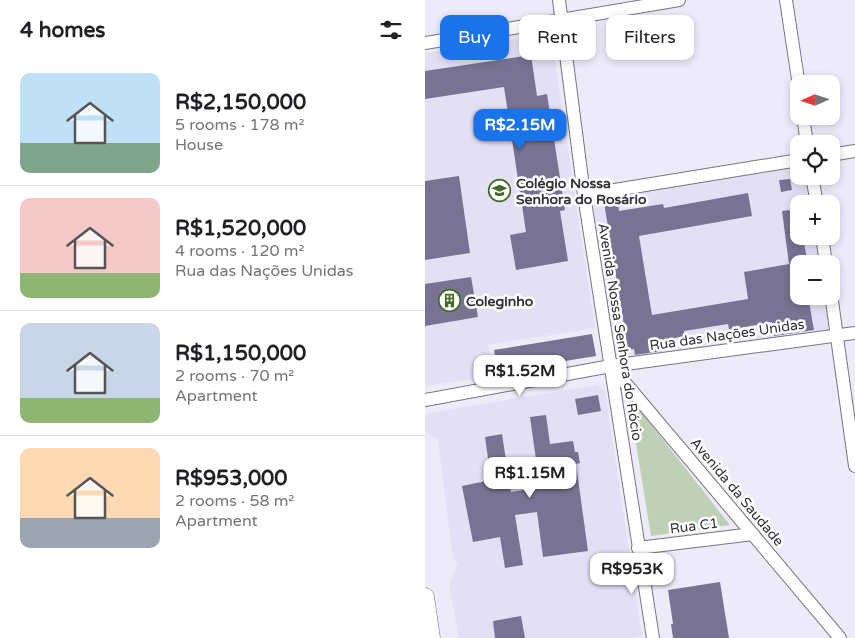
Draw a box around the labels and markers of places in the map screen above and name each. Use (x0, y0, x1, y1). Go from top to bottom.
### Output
pin: R$2.15M (474, 108, 566, 151)
place label: Colégio Nossa Senhora do Rosário (516, 175, 647, 208)
school or university icon: Colégio Nossa Senhora do Rosário (488, 179, 512, 203)
building icon: Coleginho (438, 289, 462, 313)
place label: Coleginho (466, 293, 534, 310)
pin: R$1.52M (474, 354, 566, 397)
pin: R$1.15M (484, 456, 576, 499)
pin: R$953K (591, 552, 673, 595)

